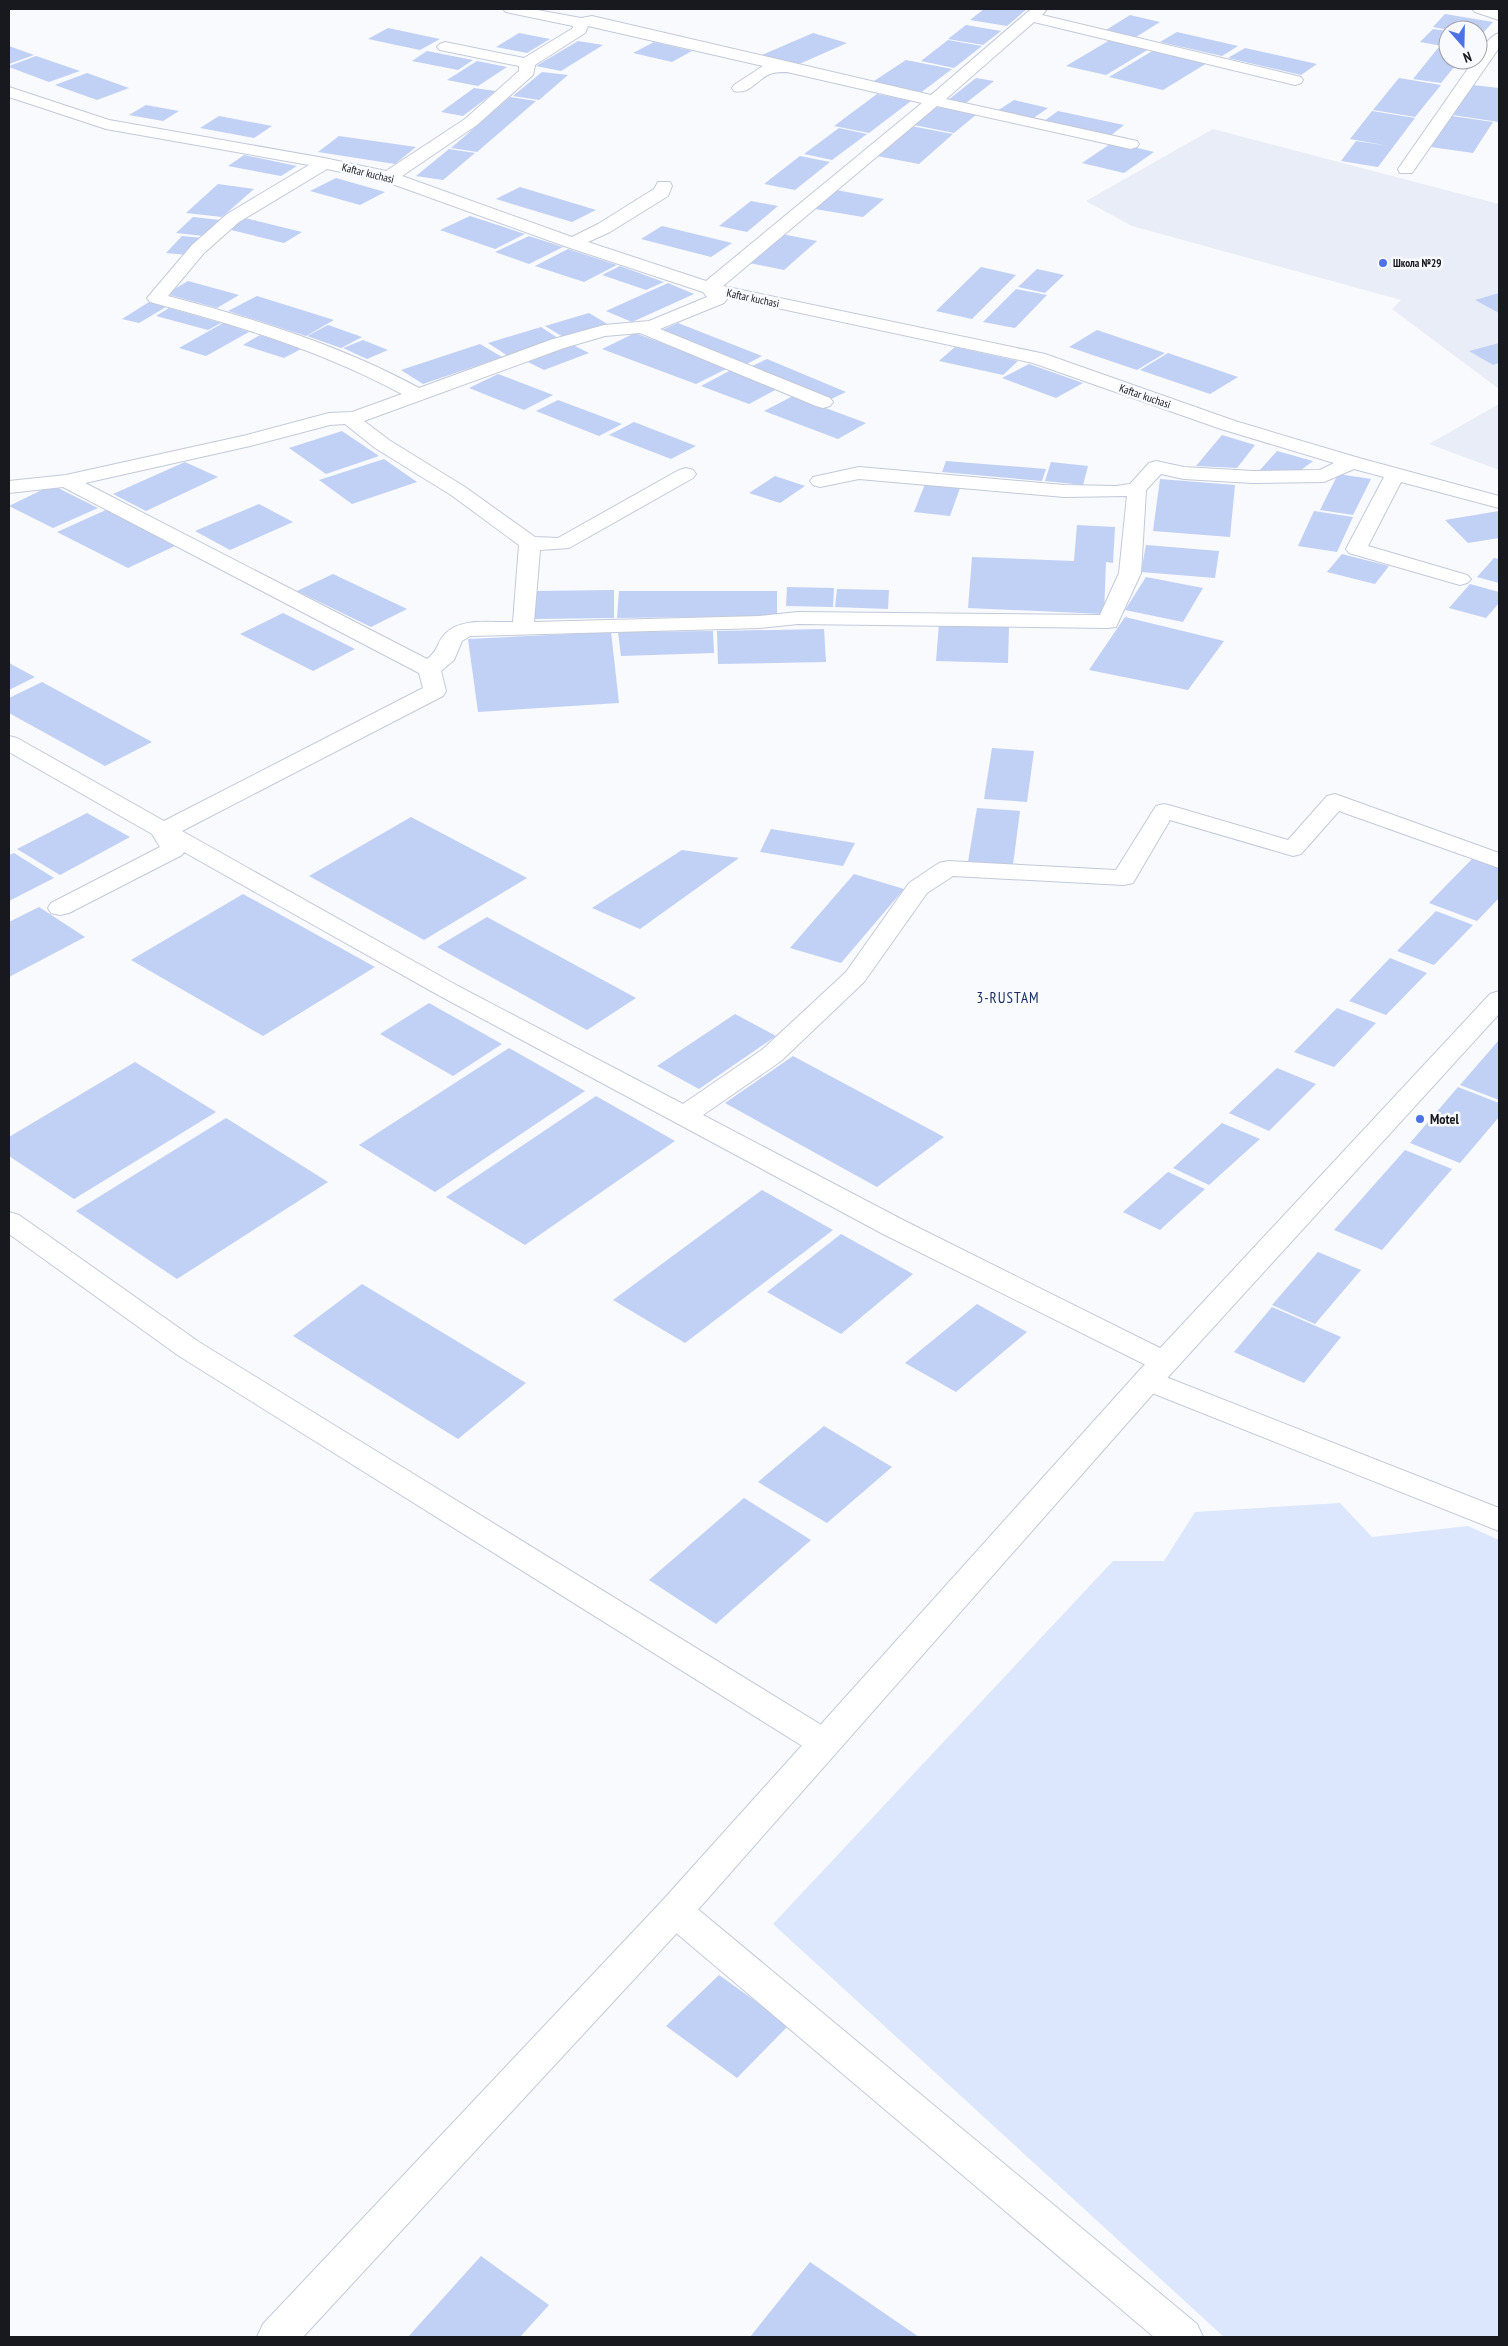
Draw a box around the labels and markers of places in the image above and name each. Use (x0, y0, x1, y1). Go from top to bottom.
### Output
place label: Школа №29 (1393, 256, 1442, 270)
marker: Школа №29 (1377, 257, 1389, 269)
place label: Motel (1430, 1110, 1460, 1128)
marker: Motel (1414, 1113, 1426, 1125)

